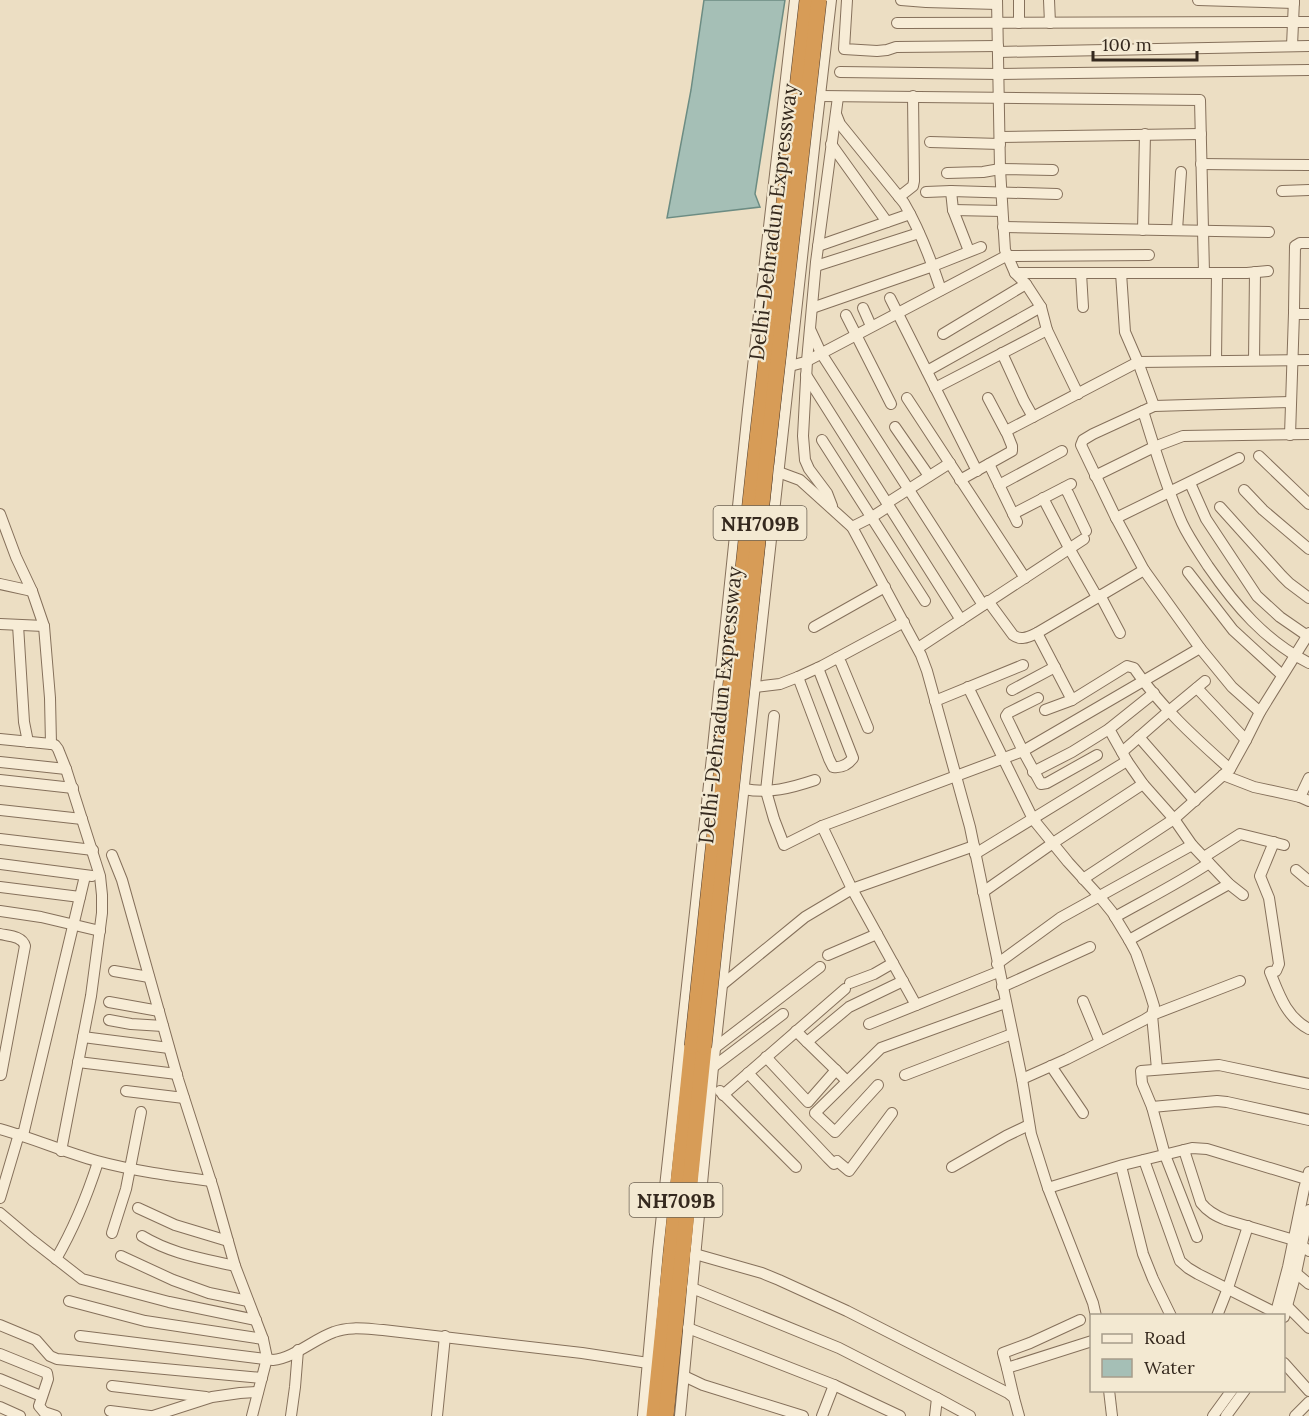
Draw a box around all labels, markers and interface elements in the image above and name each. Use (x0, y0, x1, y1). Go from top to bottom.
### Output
scale bar (1093, 24, 1196, 62)
text: 100 m (1102, 33, 1152, 56)
street label: Delhi-Dehradun Expressway (743, 82, 803, 362)
road number: NH709B (714, 506, 807, 540)
street label: Delhi-Dehradun Expressway (692, 565, 748, 845)
road number: NH709B (630, 1183, 722, 1217)
legend (1090, 1314, 1285, 1392)
text: Road (1144, 1326, 1186, 1349)
text: Water (1144, 1356, 1195, 1379)

